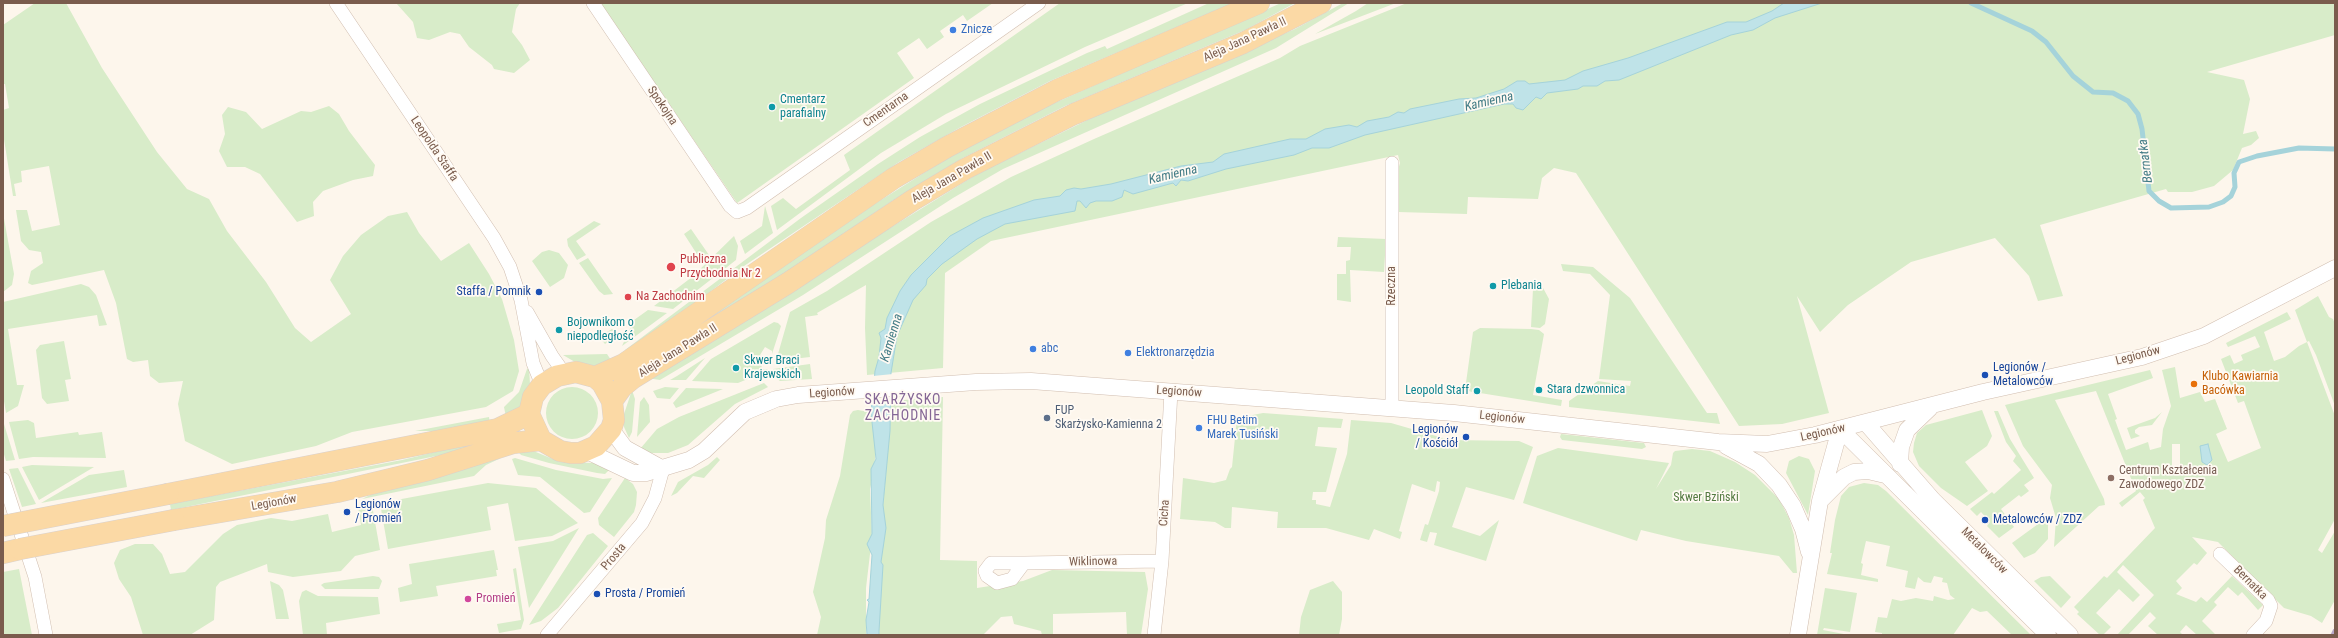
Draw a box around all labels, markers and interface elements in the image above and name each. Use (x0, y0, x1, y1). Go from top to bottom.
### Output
street label: Aleja Jana Pawła II (1201, 14, 1289, 66)
place label: Znicze (961, 23, 992, 37)
marker: Znicze (948, 25, 958, 35)
street label: Spokojna (644, 84, 680, 128)
street label: Cmentarna (861, 89, 911, 131)
water label: Kamienna (1463, 89, 1515, 115)
place label: Cmentarz parafialny (780, 93, 826, 121)
marker: Cmentarz parafialny (767, 102, 777, 112)
street label: Leopolda Staffa (407, 114, 461, 184)
water label: Bernatka (2136, 138, 2156, 184)
street label: Aleja Jana Pawła II (909, 149, 995, 207)
water label: Kamienna (1147, 162, 1199, 188)
place label: Publiczna Przychodnia Nr 2 (680, 253, 761, 281)
marker: Publiczna Przychodnia Nr 2 (665, 261, 677, 273)
street label: Rzeczna (1385, 266, 1399, 306)
place label: Plebania (1501, 279, 1542, 293)
marker: Plebania (1488, 281, 1498, 291)
place label: Staffa / Pomnik (457, 285, 531, 299)
marker: Staffa / Pomnik (534, 287, 544, 297)
place label: Na Zachodnim (636, 290, 705, 304)
marker: Na Zachodnim (623, 292, 633, 302)
water label: Kamienna (877, 312, 907, 364)
place label: Bojownikom o niepodległość (567, 316, 634, 344)
street label: Aleja Jana Pawła II (636, 321, 720, 381)
marker: Bojownikom o niepodległość (554, 325, 564, 335)
place label: abc (1041, 342, 1058, 356)
street label: Legionów (2114, 343, 2162, 369)
marker: abc (1028, 344, 1038, 354)
place label: Elektronarzędzia (1136, 346, 1215, 360)
marker: Elektronarzędzia (1123, 348, 1133, 358)
place label: Skwer Braci Krajewskich (744, 354, 801, 382)
place label: Legionów / Metalowców (1993, 361, 2053, 389)
marker: Skwer Braci Krajewskich (731, 363, 741, 373)
marker: Legionów / Metalowców (1980, 370, 1990, 380)
place label: Klubo Kawiarnia Bacówka (2202, 370, 2278, 398)
marker: Klubo Kawiarnia Bacówka (2189, 379, 2199, 389)
street label: Legionów (1156, 383, 1202, 401)
place label: Stara dzwonnica (1547, 383, 1625, 397)
street label: Legionów (809, 384, 855, 402)
place label: Leopold Staff (1405, 384, 1469, 398)
marker: Stara dzwonnica (1534, 385, 1544, 395)
marker: Leopold Staff (1472, 386, 1482, 396)
district label: SKARŻYSKO ZACHODNIE (864, 392, 942, 424)
place label: FUP Skarżysko-Kamienna 2 (1055, 404, 1162, 432)
street label: Legionów (1479, 408, 1525, 428)
marker: FUP Skarżysko-Kamienna 2 (1042, 413, 1052, 423)
place label: FHU Betim Marek Tusiński (1207, 414, 1278, 442)
street label: Legionów (1799, 421, 1847, 445)
marker: FHU Betim Marek Tusiński (1194, 423, 1204, 433)
place label: Legionów / Kościół (1412, 423, 1458, 451)
marker: Legionów / Kościół (1461, 432, 1471, 442)
place label: Centrum Kształcenia Zawodowego ZDZ (2119, 464, 2217, 492)
marker: Centrum Kształcenia Zawodowego ZDZ (2106, 473, 2116, 483)
park label: Skwer Bziński (1673, 491, 1739, 505)
street label: Legionów (250, 492, 298, 514)
place label: Legionów / Promień (355, 498, 402, 526)
street label: Cicha (1157, 499, 1173, 527)
marker: Legionów / Promień (342, 507, 352, 517)
place label: Metalowców / ZDZ (1993, 513, 2082, 527)
marker: Metalowców / ZDZ (1980, 515, 1990, 525)
street label: Metalowców (1958, 525, 2010, 577)
street label: Prosta (599, 541, 629, 573)
street label: Wiklinowa (1069, 554, 1117, 570)
street label: Bernatka (2230, 563, 2270, 603)
place label: Prosta / Promień (605, 587, 685, 601)
marker: Prosta / Promień (592, 589, 602, 599)
place label: Promień (476, 592, 515, 606)
marker: Promień (463, 594, 473, 604)

